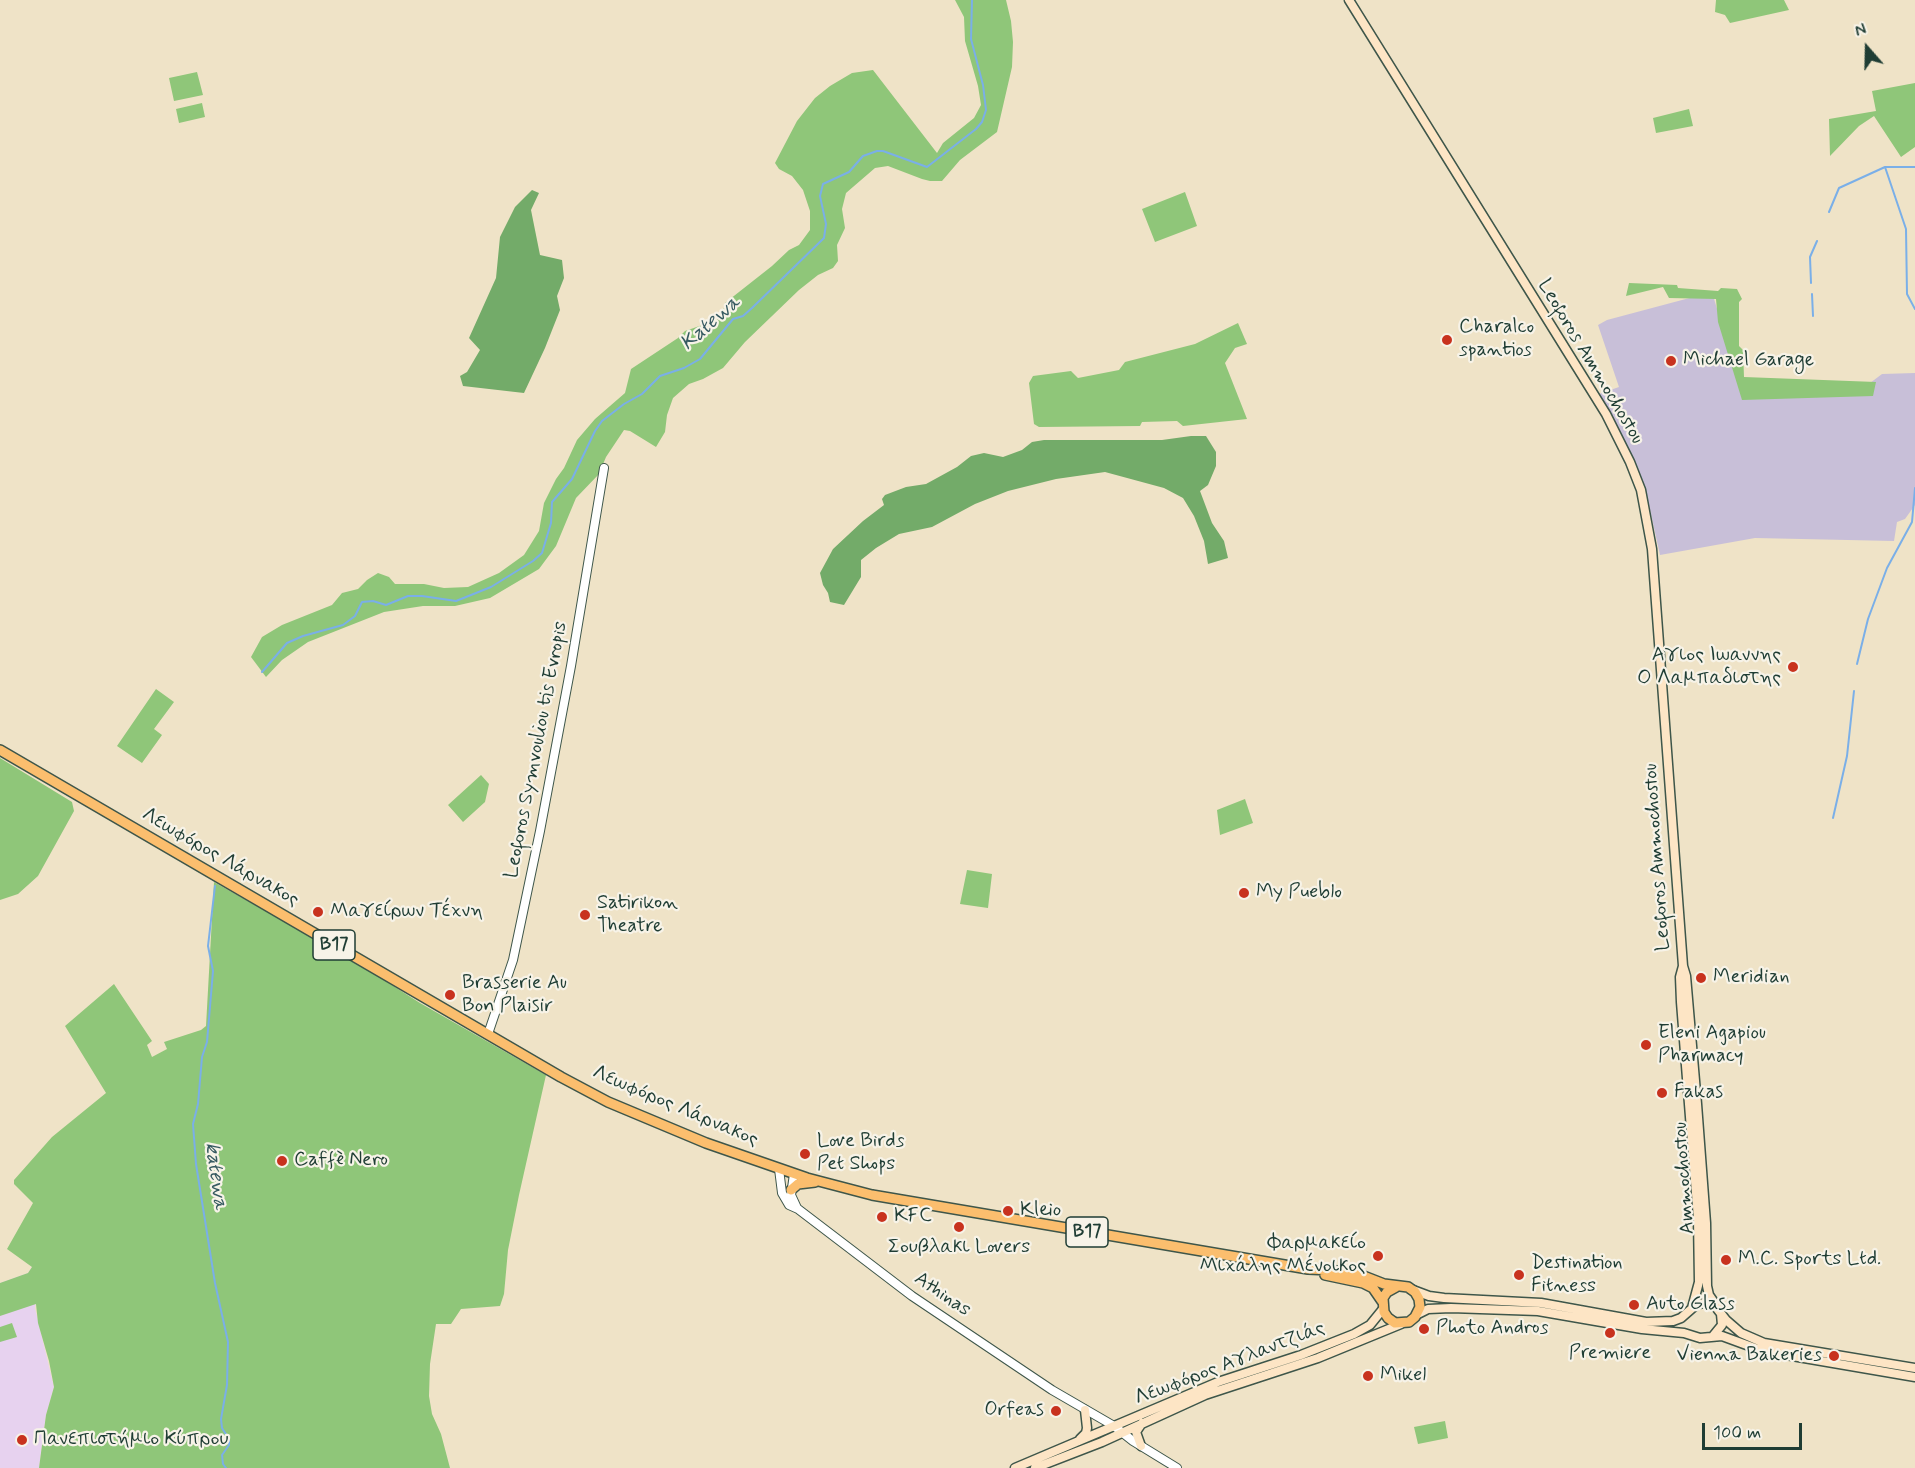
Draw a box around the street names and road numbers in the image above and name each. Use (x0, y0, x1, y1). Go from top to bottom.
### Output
street label: Leoforos Ammochostou (1531, 275, 1649, 449)
street label: Leoforos Symvouliou tis Evropis (500, 620, 574, 880)
street label: Leoforos Ammochostou (1639, 762, 1677, 952)
street label: Λεωφόρος Λάρνακος (137, 803, 303, 913)
road number: B17 (313, 930, 355, 960)
street label: Λεωφόρος Λάρνακος (588, 1061, 762, 1153)
street label: Ammochostou (1669, 1121, 1701, 1235)
road number: B17 (1066, 1217, 1108, 1247)
street label: Athinas (909, 1267, 975, 1323)
street label: Λεωφόρος Αγλαντζιάς (1131, 1317, 1329, 1411)

